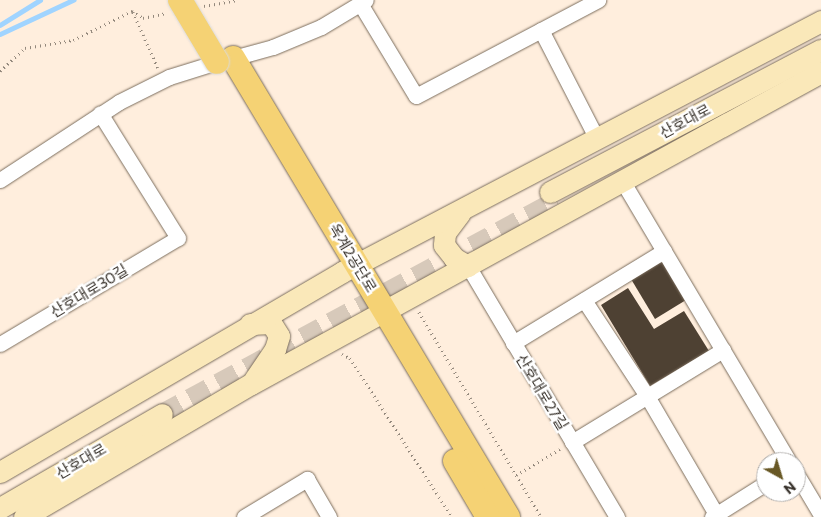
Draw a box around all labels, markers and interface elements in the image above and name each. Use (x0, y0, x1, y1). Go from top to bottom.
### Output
street label: 산호대로 (656, 100, 714, 142)
street label: 옥계2공단로 (325, 220, 381, 296)
street label: 산호대로30길 (47, 261, 131, 321)
street label: 산호대로27길 (512, 351, 572, 433)
street label: 산호대로 (53, 439, 109, 483)
north arrow (756, 452, 806, 502)
text: N (781, 478, 800, 498)

